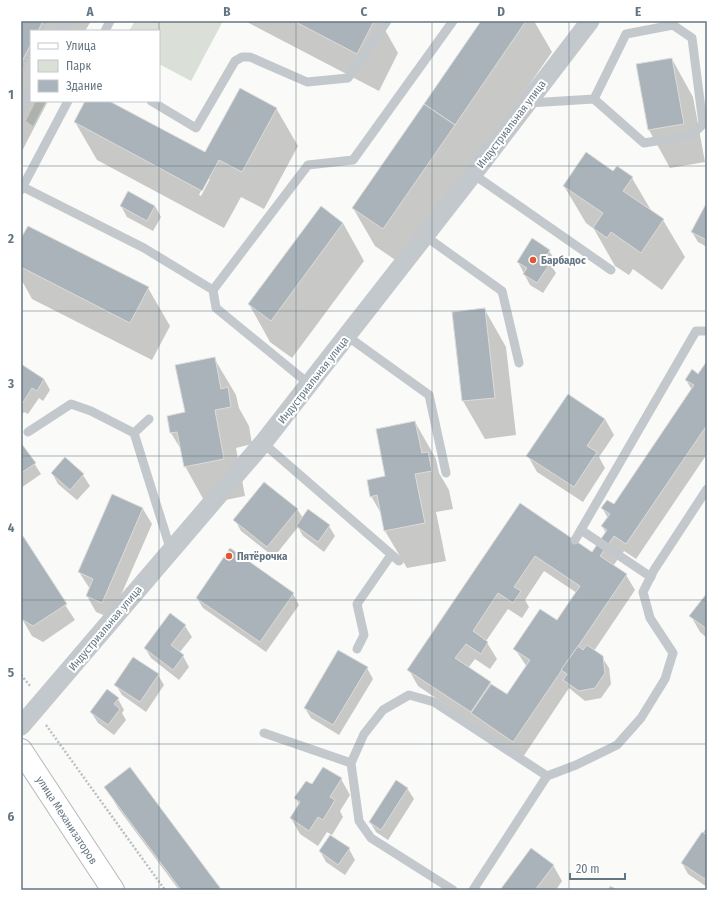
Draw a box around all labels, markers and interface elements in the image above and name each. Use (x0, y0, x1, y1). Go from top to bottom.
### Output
text: A (85, 4, 94, 19)
text: B (223, 4, 231, 19)
text: C (361, 4, 368, 19)
text: D (497, 4, 505, 19)
text: E (635, 4, 641, 19)
legend (30, 30, 160, 102)
text: Улица (65, 39, 96, 53)
text: Парк (66, 59, 92, 73)
street label: Индустриальная улица (474, 78, 549, 171)
text: Здание (66, 79, 102, 93)
text: 1 (8, 87, 14, 102)
text: 2 (7, 231, 14, 246)
place label: Барбадос (541, 254, 586, 267)
marker: Барбадос (528, 255, 538, 265)
street label: Индустриальная улица (275, 334, 351, 426)
text: 3 (7, 376, 14, 391)
text: 4 (8, 520, 15, 535)
place label: Пятёрочка (237, 550, 288, 563)
marker: Пятёрочка (224, 551, 234, 561)
street label: Индустриальная улица (66, 583, 145, 673)
text: 5 (8, 665, 14, 680)
street label: улица Механизаторов (33, 774, 100, 867)
text: 6 (8, 809, 15, 824)
scale bar (570, 855, 625, 881)
text: 20 m (576, 862, 600, 876)

